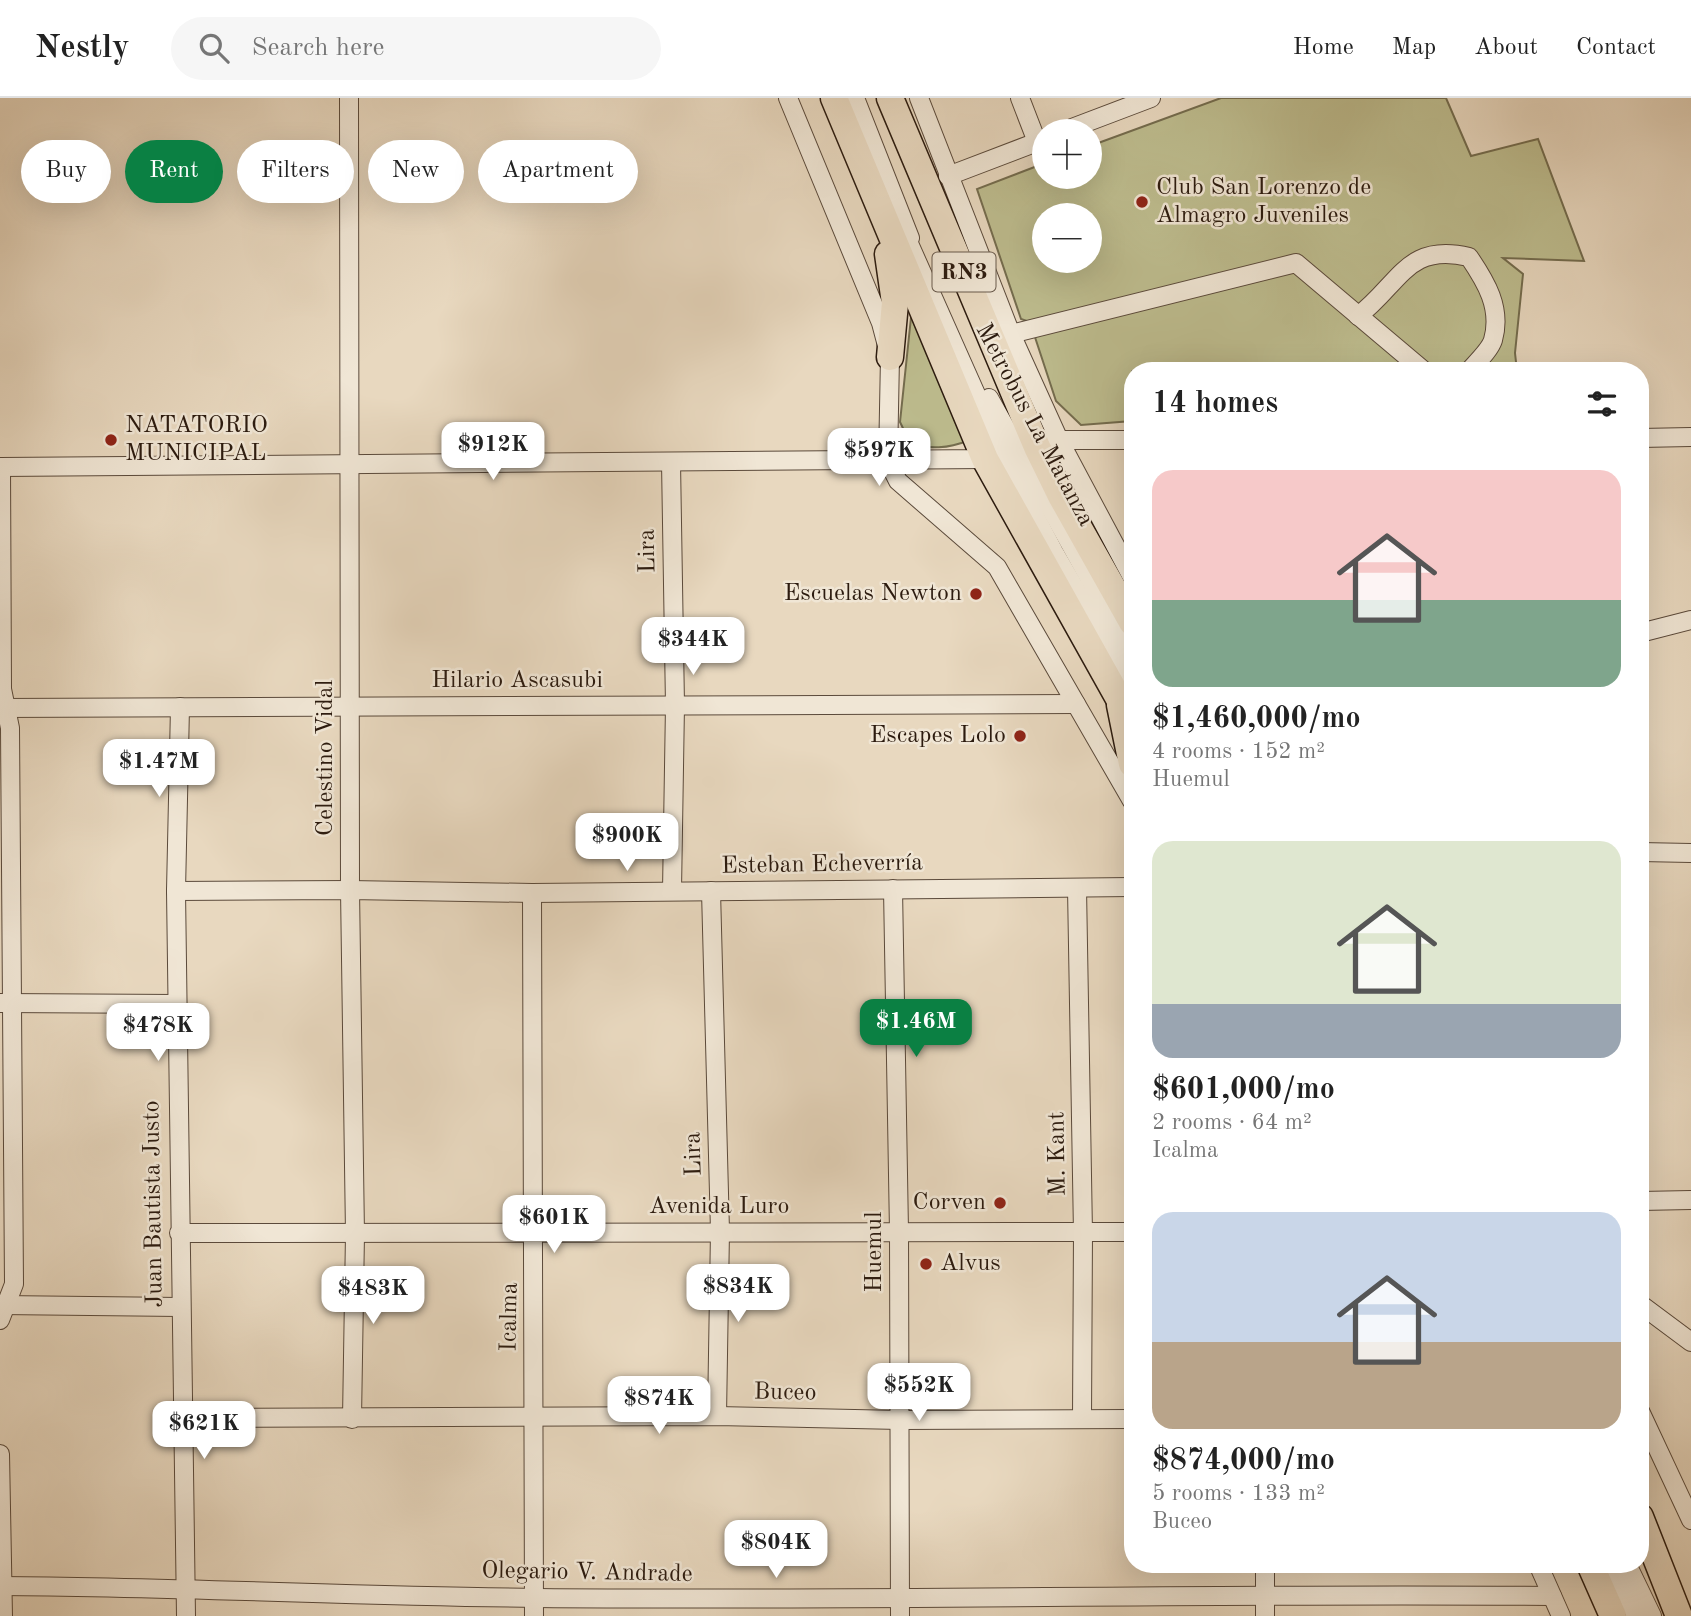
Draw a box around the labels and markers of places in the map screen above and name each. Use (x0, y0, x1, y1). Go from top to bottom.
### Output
place label: Club San Lorenzo de Almagro Juveniles (1156, 176, 1371, 228)
marker: Club San Lorenzo de Almagro Juveniles (1134, 194, 1150, 210)
place label: NATATORIO MUNICIPAL (125, 414, 268, 466)
pin: $912K (444, 422, 542, 482)
pin: $597K (830, 428, 928, 488)
marker: NATATORIO MUNICIPAL (103, 432, 119, 448)
place label: Escuelas Newton (784, 582, 962, 606)
marker: Escuelas Newton (968, 586, 984, 602)
pin: $344K (644, 618, 742, 677)
place label: Escapes Lolo (870, 724, 1006, 748)
marker: Escapes Lolo (1012, 728, 1028, 744)
pin: $1.47M (102, 740, 216, 799)
pin: $900K (578, 814, 676, 873)
pin: $1.46M (859, 1000, 973, 1059)
pin: $478K (109, 1004, 207, 1063)
place label: Corven (913, 1191, 986, 1215)
marker: Corven (992, 1195, 1008, 1211)
pin: $601K (505, 1196, 603, 1255)
place label: Alvus (940, 1252, 1001, 1276)
marker: Alvus (918, 1256, 934, 1272)
pin: $834K (689, 1264, 787, 1324)
pin: $483K (324, 1266, 422, 1326)
pin: $552K (870, 1364, 968, 1423)
pin: $874K (610, 1376, 708, 1436)
pin: $621K (155, 1402, 253, 1461)
pin: $804K (727, 1520, 825, 1580)

